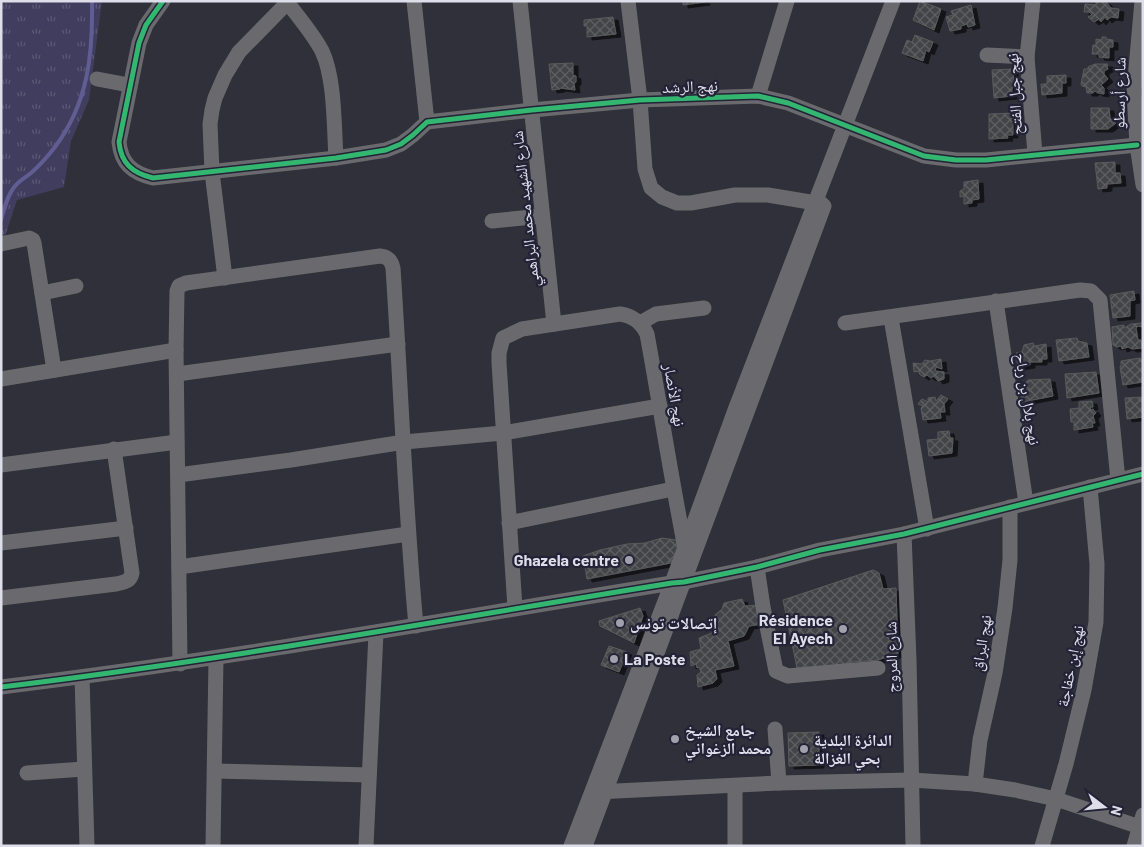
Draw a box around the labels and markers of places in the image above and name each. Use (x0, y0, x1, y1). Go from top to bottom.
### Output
place label: Ghazela centre (514, 550, 619, 569)
marker: Ghazela centre (623, 554, 635, 566)
place label: Résidence El Ayech (759, 610, 833, 647)
place label: إتصالات تونس (630, 613, 717, 634)
marker: إتصالات تونس (614, 617, 626, 629)
marker: Résidence El Ayech (837, 623, 849, 635)
place label: La Poste (624, 649, 686, 668)
marker: La Poste (608, 653, 620, 665)
place label: جامع الشيخ محمد الزغواني (685, 720, 771, 761)
place label: الدائرة البلدية بحي الغزالة (814, 730, 892, 771)
marker: جامع الشيخ محمد الزغواني (669, 733, 681, 745)
marker: الدائرة البلدية بحي الغزالة (798, 743, 810, 755)

